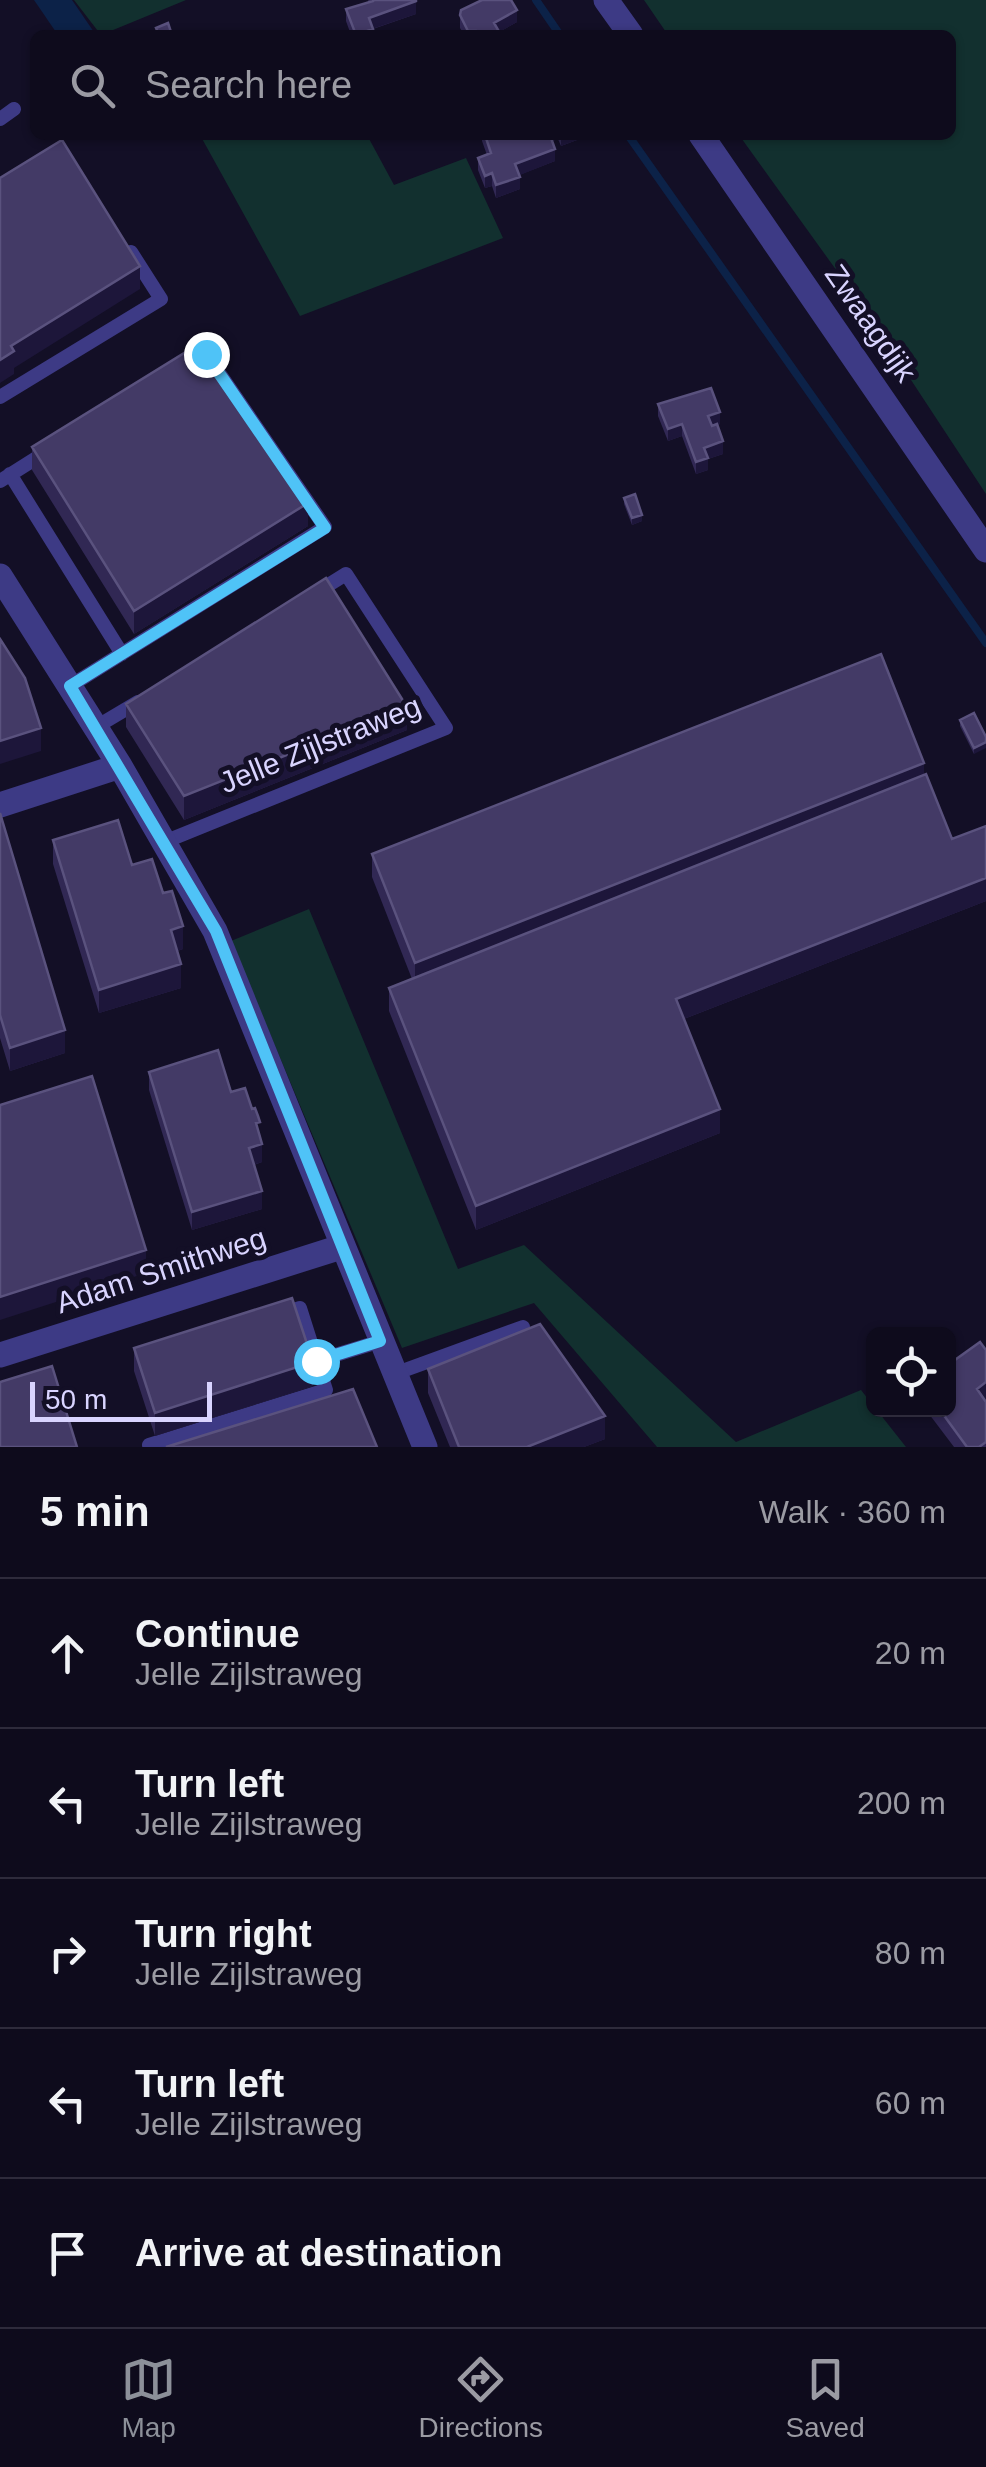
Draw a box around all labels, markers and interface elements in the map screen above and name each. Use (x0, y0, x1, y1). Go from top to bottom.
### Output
search box (30, 30, 956, 140)
icon: search (65, 58, 120, 113)
text: Search here (145, 64, 352, 106)
street label: Zwaagdijk (819, 258, 924, 389)
route end (184, 332, 230, 378)
street label: Jelle Zijlstraweg (215, 689, 425, 799)
street label: Adam Smithweg (52, 1221, 270, 1319)
map controls (866, 1327, 956, 1417)
button: locate (866, 1327, 956, 1417)
route start (294, 1339, 340, 1385)
scale bar (30, 1377, 212, 1422)
text: 50 m (45, 1384, 107, 1415)
text: 5 min (40, 1488, 150, 1535)
text: Walk · 360 m (759, 1494, 946, 1530)
text: Continue (135, 1613, 300, 1655)
icon: ahead (40, 1626, 95, 1681)
text: 20 m (875, 1635, 946, 1671)
text: Jelle Zijlstraweg (135, 1656, 363, 1692)
text: Turn left (135, 1763, 284, 1805)
icon: left (40, 1776, 95, 1831)
text: 200 m (857, 1785, 946, 1821)
text: Jelle Zijlstraweg (135, 1806, 363, 1842)
text: Turn right (135, 1913, 312, 1955)
icon: right (40, 1926, 95, 1981)
text: 80 m (875, 1935, 946, 1971)
text: Jelle Zijlstraweg (135, 1956, 363, 1992)
text: Turn left (135, 2063, 284, 2105)
icon: left (40, 2076, 95, 2131)
text: 60 m (875, 2085, 946, 2121)
text: Jelle Zijlstraweg (135, 2106, 363, 2142)
icon: arrive (40, 2226, 95, 2281)
text: Arrive at destination (135, 2232, 502, 2274)
tab: Map (121, 2352, 176, 2444)
tab: Directions (419, 2352, 543, 2444)
tab: Saved (785, 2352, 865, 2444)

